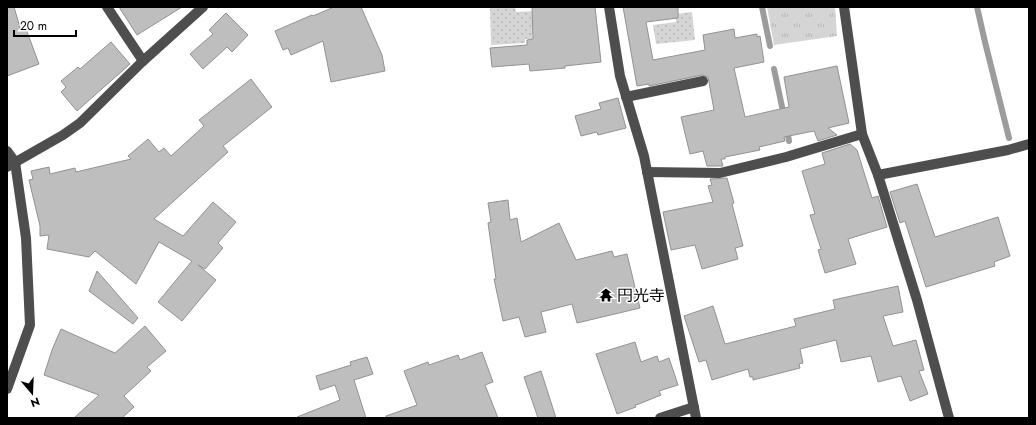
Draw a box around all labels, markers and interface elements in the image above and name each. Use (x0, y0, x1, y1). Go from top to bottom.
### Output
scale bar (14, 12, 76, 38)
text: 20 m (20, 17, 47, 35)
place label: 円光寺 (617, 284, 665, 307)
temple icon: 円光寺 (598, 287, 614, 303)
north arrow (12, 373, 52, 413)
text: N (29, 393, 42, 411)

